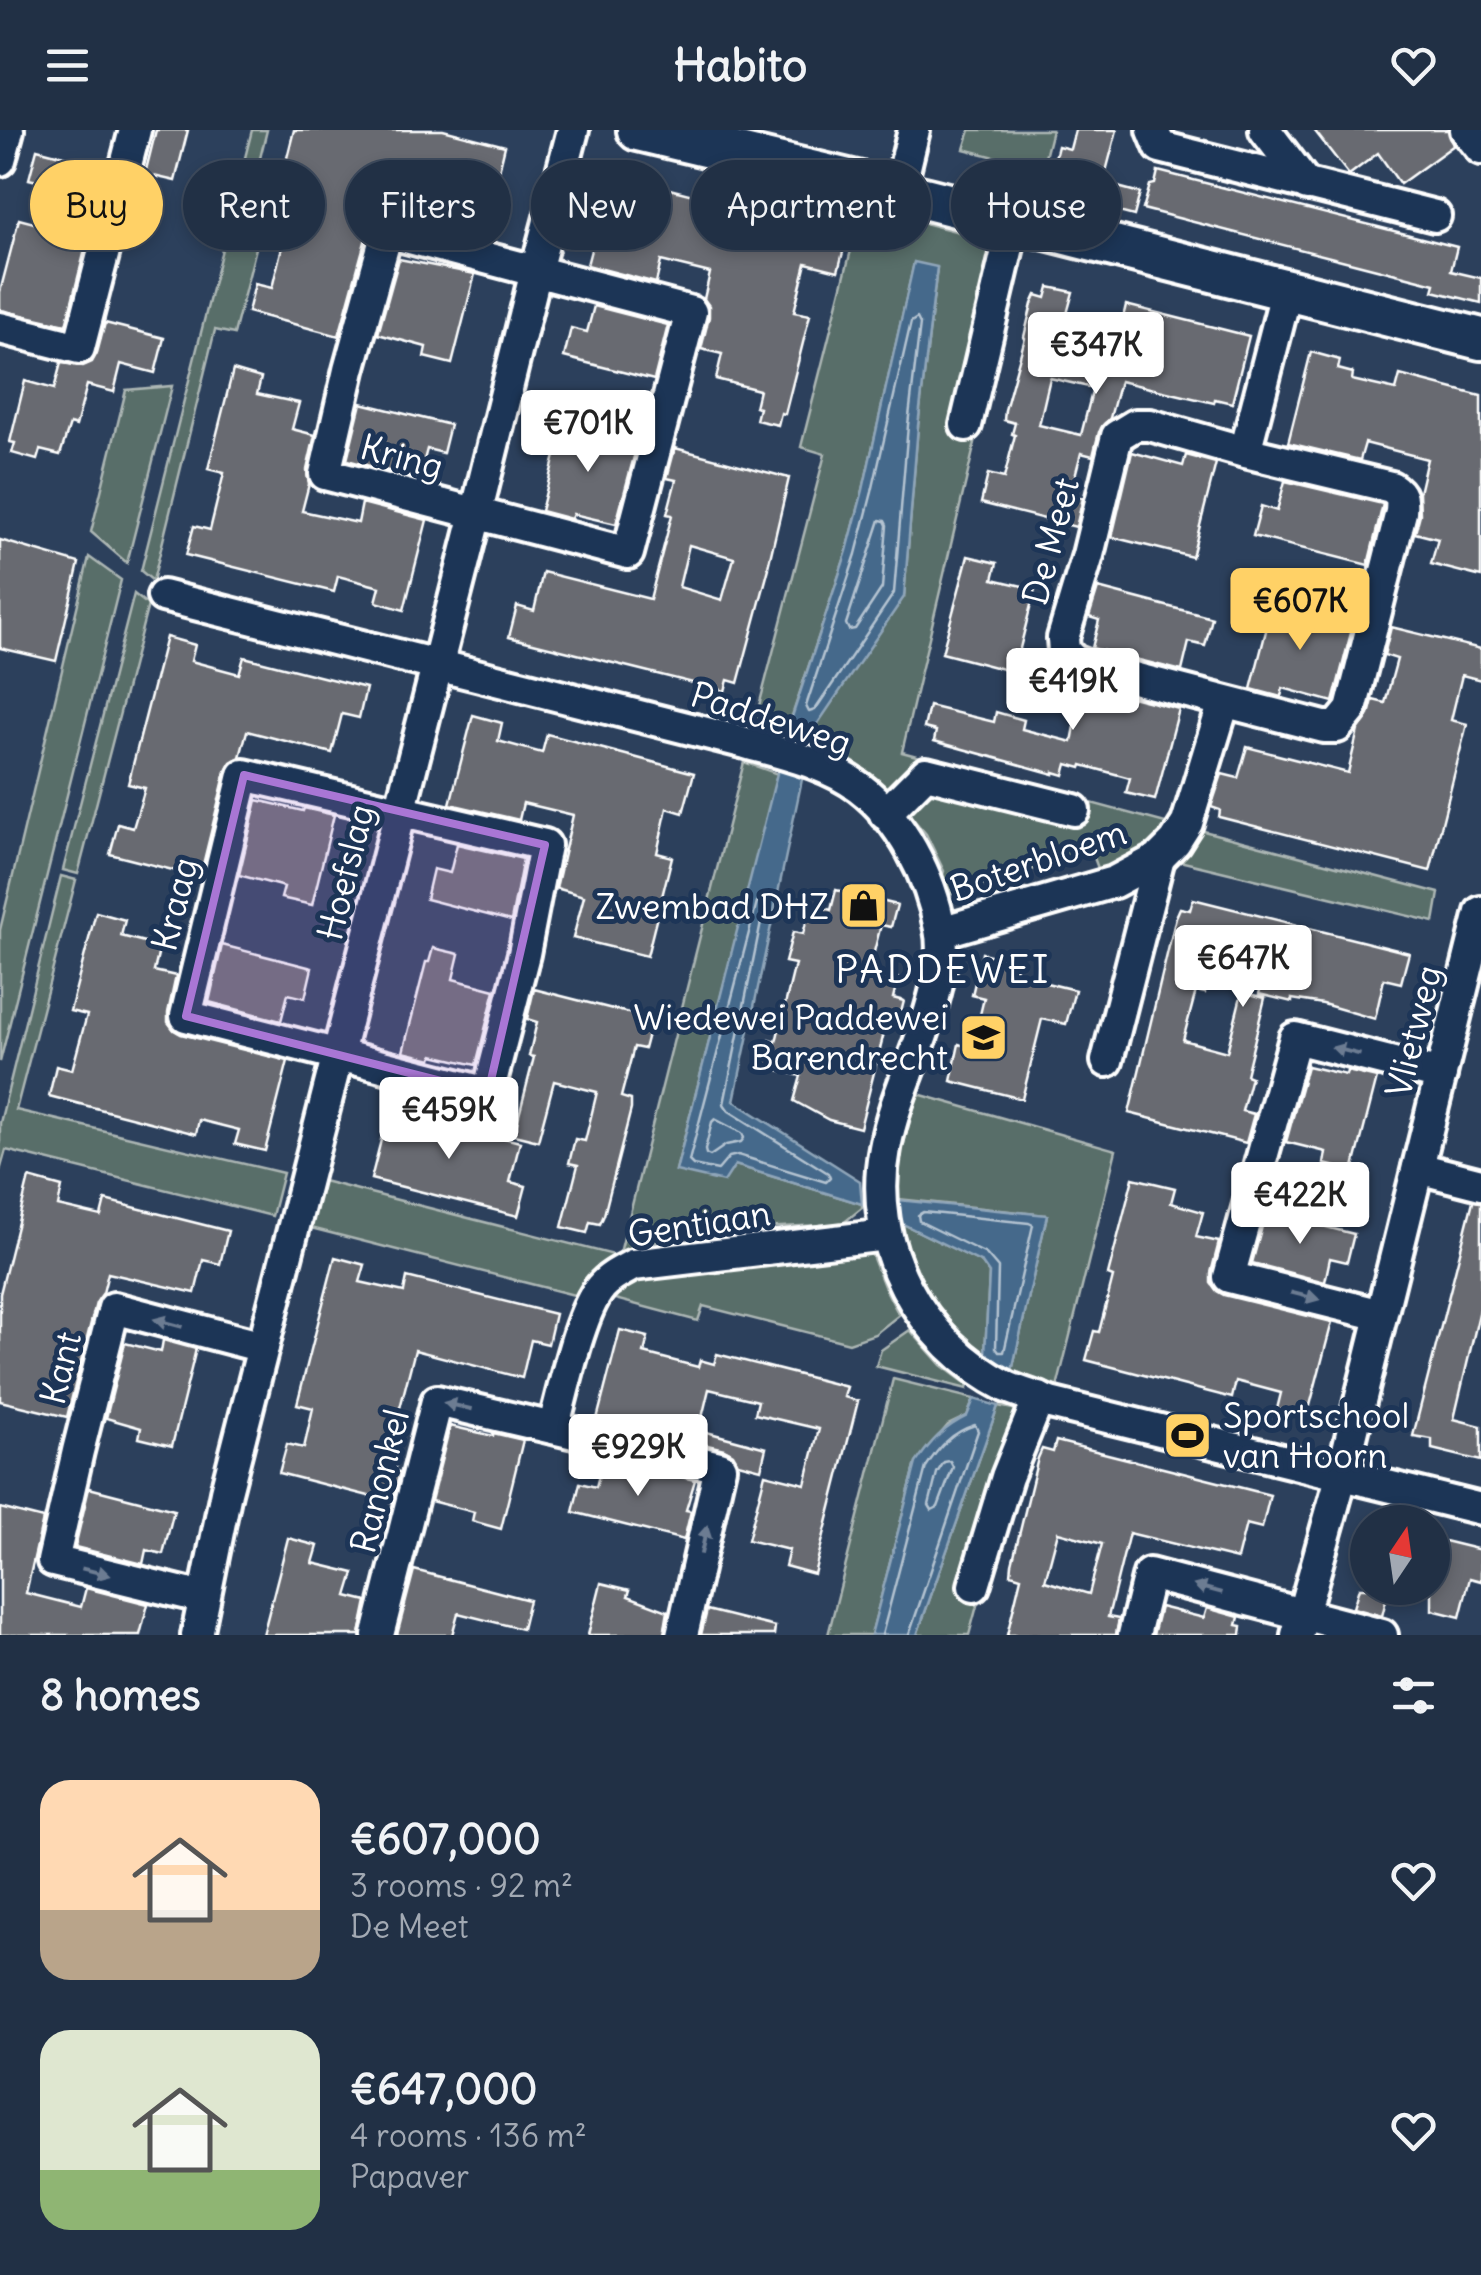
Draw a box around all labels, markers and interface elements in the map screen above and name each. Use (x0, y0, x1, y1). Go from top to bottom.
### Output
text: Habito (674, 37, 807, 93)
icon: menu (40, 38, 95, 93)
icon: heart (1386, 38, 1441, 93)
chip: Buy (30, 160, 163, 250)
chip: Rent (183, 160, 325, 250)
chip: Filters (345, 160, 511, 250)
chip: New (531, 160, 671, 250)
chip: Apartment (691, 160, 931, 250)
chip: House (951, 160, 1121, 250)
pin: €347K (1026, 312, 1166, 397)
text: €347K (1050, 324, 1142, 365)
pin: €701K (518, 390, 658, 475)
text: €701K (543, 402, 633, 443)
street label: Kring (356, 424, 448, 488)
street label: De Meet (1012, 472, 1088, 609)
pin: €607K (1230, 568, 1370, 653)
text: €607K (1252, 580, 1348, 621)
pin: €419K (1003, 648, 1143, 733)
text: €419K (1028, 660, 1118, 701)
street label: Paddeweg (685, 671, 857, 765)
street label: Hoefslag (307, 800, 383, 944)
street label: Boterbloem (944, 809, 1132, 911)
street label: Kraag (141, 853, 207, 955)
shop icon: Zwembad DHZ (838, 880, 890, 932)
place label: Zwembad DHZ (595, 884, 829, 928)
pin: €647K (1173, 925, 1313, 1010)
text: €647K (1197, 937, 1289, 978)
district label: PADDEWEI (835, 946, 1051, 993)
street label: Vlietweg (1375, 961, 1451, 1101)
place label: Wiedewei Paddewei Barendrecht (634, 995, 948, 1079)
school or university icon: Wiedewei Paddewei Barendrecht (957, 1011, 1009, 1063)
one-way arrow (1330, 1043, 1361, 1059)
pin: €459K (379, 1077, 519, 1162)
text: €459K (401, 1089, 497, 1130)
pin: €422K (1230, 1162, 1370, 1247)
text: €422K (1253, 1174, 1347, 1215)
street label: Gentiaan (625, 1190, 773, 1256)
one-way arrow (1290, 1289, 1321, 1304)
one-way arrow (152, 1314, 183, 1330)
street label: Kant (30, 1327, 90, 1409)
place label: Sportschool van Hoorn (1223, 1393, 1409, 1477)
one-way arrow (442, 1398, 473, 1413)
street label: Ranonkel (340, 1405, 418, 1557)
sports icon: Sportschool van Hoorn (1162, 1409, 1214, 1461)
pin: €929K (568, 1414, 708, 1499)
text: €929K (591, 1426, 685, 1467)
north arrow (1350, 1505, 1450, 1605)
map controls (1350, 1505, 1450, 1605)
one-way arrow (697, 1524, 712, 1555)
one-way arrow (81, 1564, 112, 1580)
one-way arrow (1192, 1581, 1223, 1597)
icon: filters (1386, 1668, 1441, 1723)
text: 8 homes (40, 1669, 201, 1721)
text: €607,000 (350, 1813, 541, 1865)
icon: home (120, 1820, 240, 1940)
icon: heart (1386, 1853, 1441, 1908)
text: 3 rooms · 92 m² (350, 1865, 573, 1906)
text: De Meet (350, 1906, 469, 1947)
text: €647,000 (350, 2063, 537, 2115)
icon: home (120, 2070, 240, 2190)
icon: heart (1386, 2103, 1441, 2158)
text: 4 rooms · 136 m² (350, 2115, 587, 2156)
text: Papaver (350, 2156, 469, 2197)

